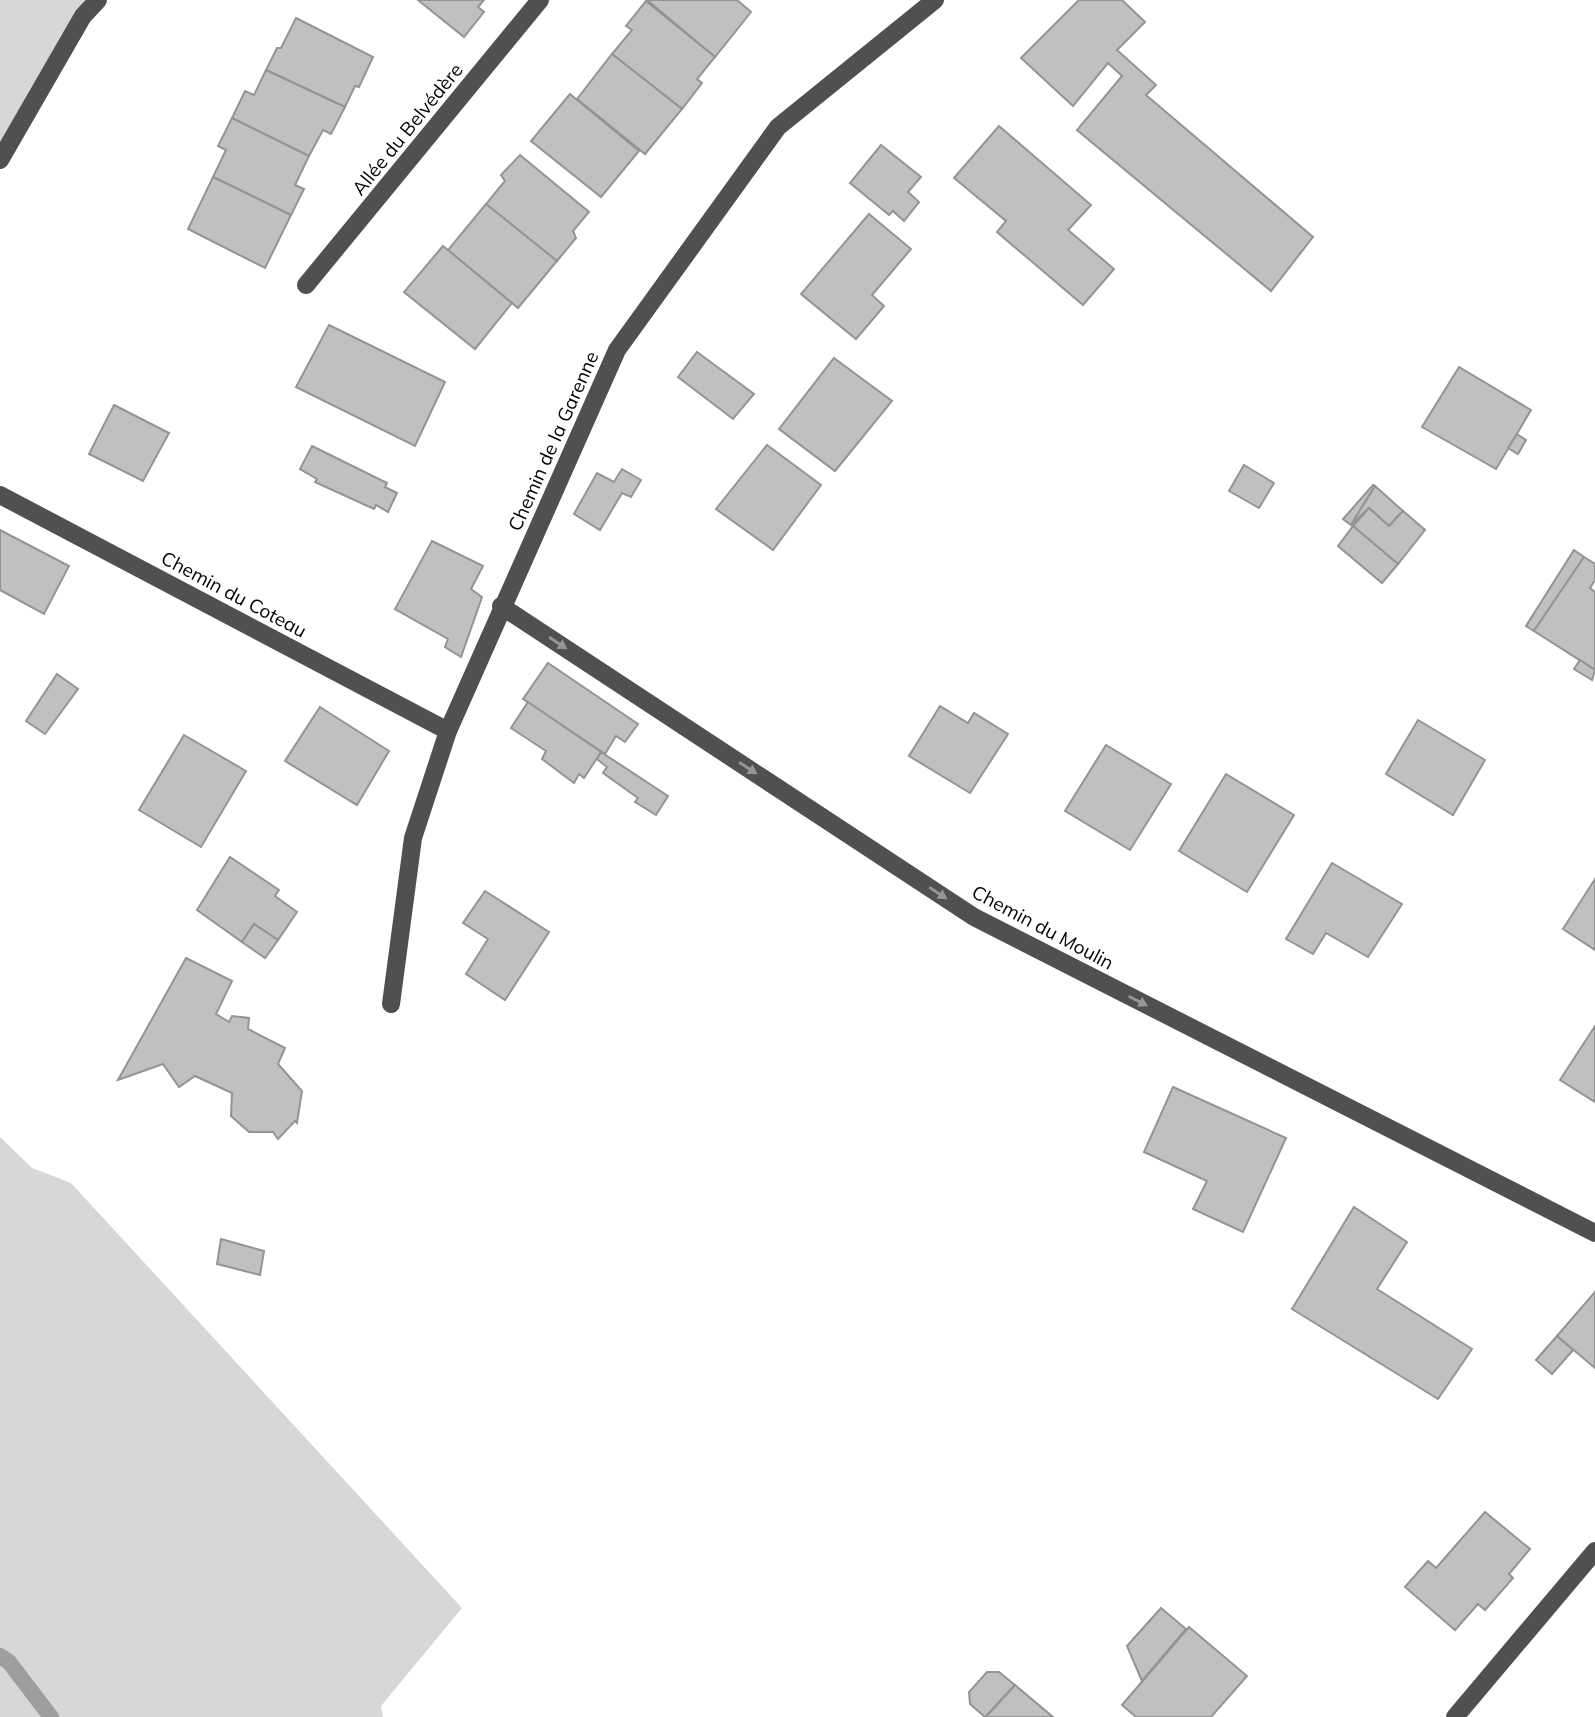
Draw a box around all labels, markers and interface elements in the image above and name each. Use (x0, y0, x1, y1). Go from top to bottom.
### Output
street label: Allée du Belvédère (346, 58, 468, 200)
street label: Chemin de la Garenne (503, 347, 603, 535)
street label: Chemin du Coteau (157, 546, 311, 642)
one-way arrow (548, 637, 568, 650)
one-way arrow (738, 762, 758, 775)
street label: Chemin du Moulin (968, 879, 1118, 975)
one-way arrow (928, 887, 948, 900)
one-way arrow (1129, 994, 1149, 1006)

